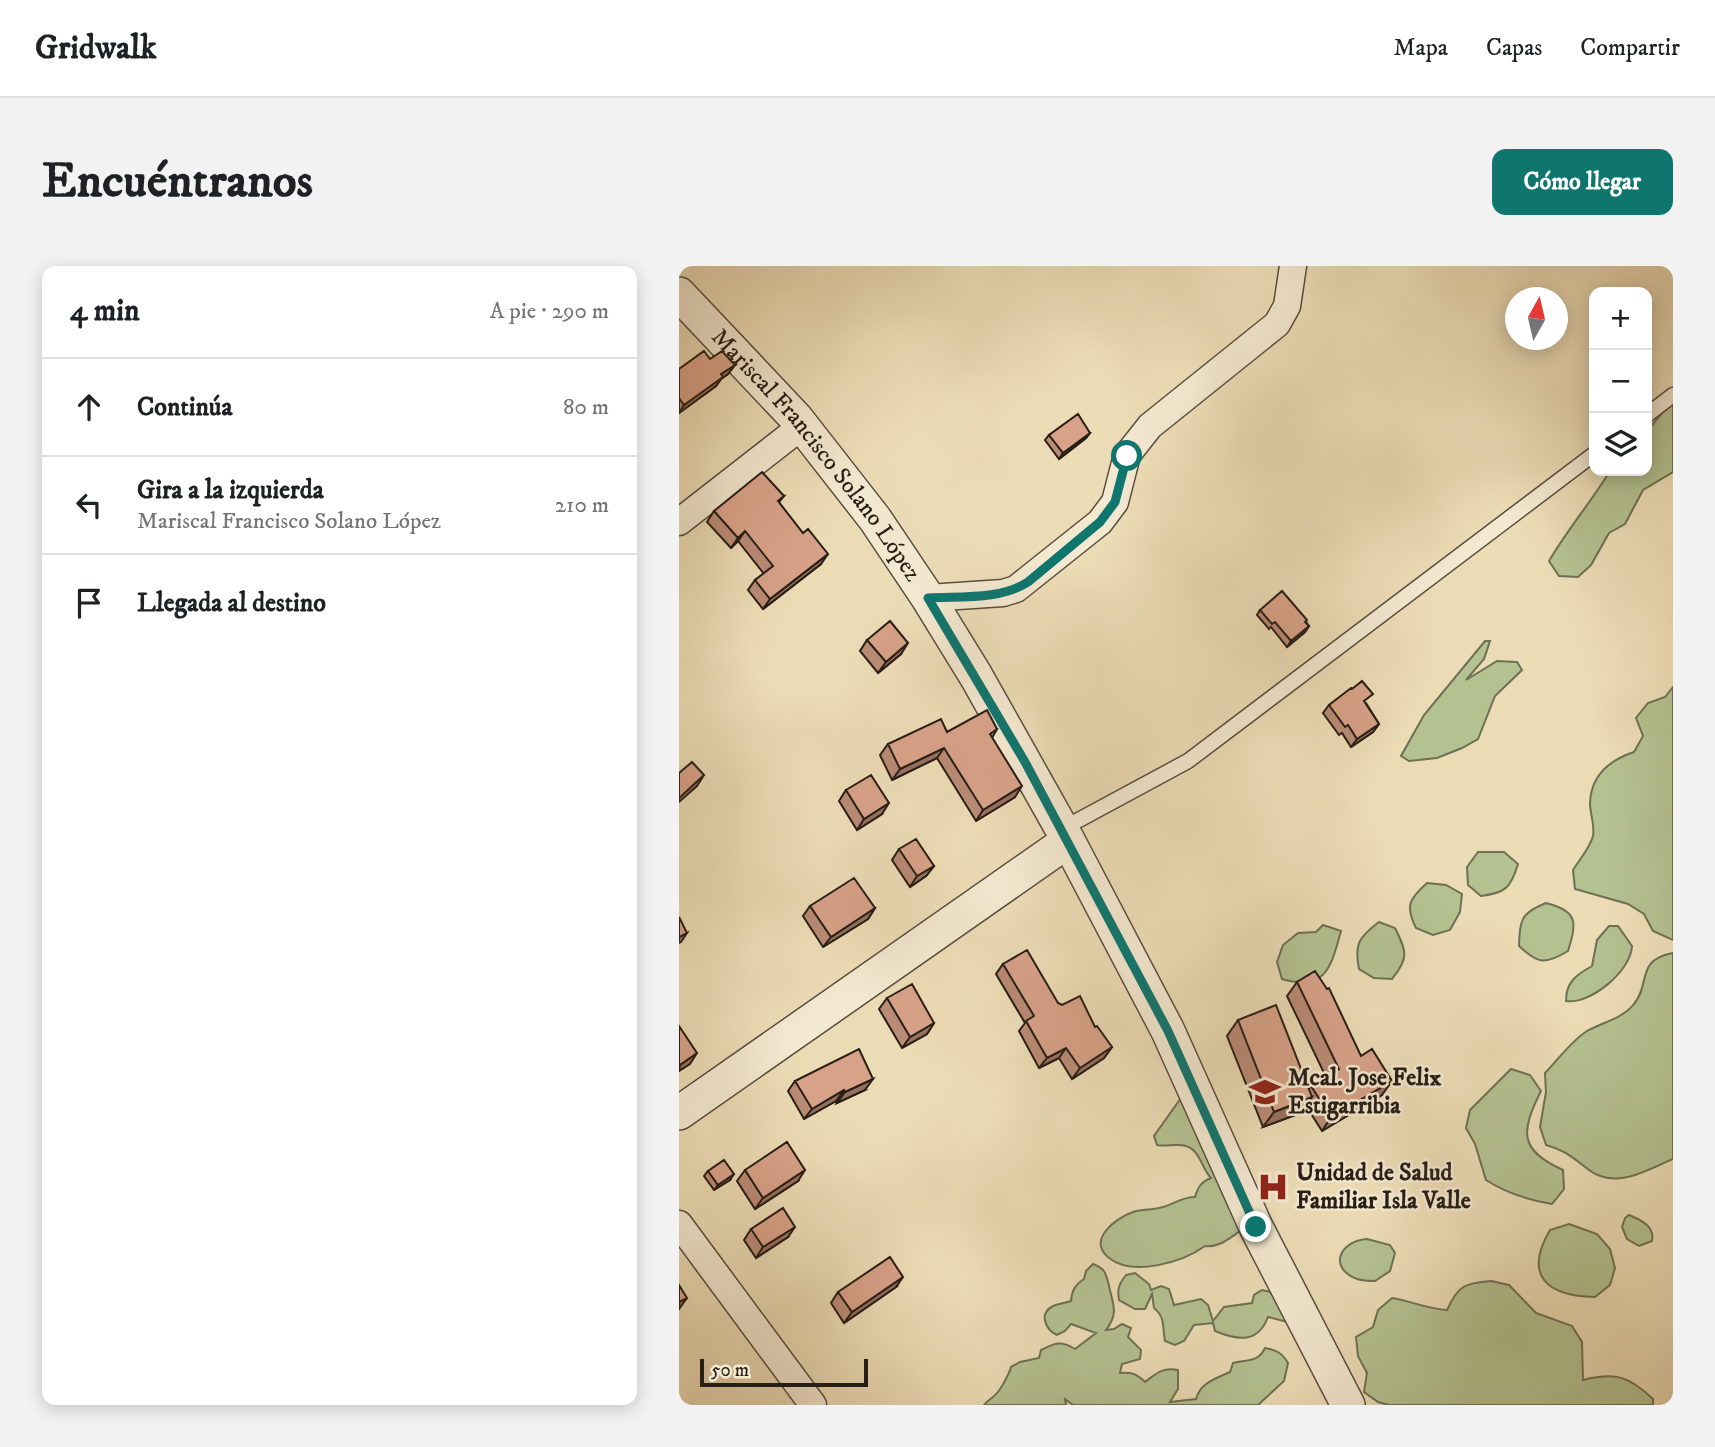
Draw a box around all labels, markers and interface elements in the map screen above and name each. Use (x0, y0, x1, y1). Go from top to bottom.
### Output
text: Gridwalk (35, 28, 157, 69)
text: Mapa (1394, 33, 1448, 63)
text: Capas (1486, 33, 1542, 63)
text: Compartir (1580, 33, 1680, 63)
button: Cómo llegar (1492, 149, 1673, 215)
text: Encuéntranos (42, 151, 313, 213)
north arrow (1505, 287, 1568, 350)
map controls (1589, 287, 1652, 476)
button: + (1589, 287, 1652, 350)
text: 4 min (70, 293, 140, 330)
text: A pie · 290 m (490, 297, 609, 326)
street label: Mariscal Francisco Solano López (705, 323, 928, 588)
button: − (1589, 350, 1652, 413)
icon: ahead (70, 388, 108, 426)
text: Continúa (137, 391, 232, 424)
text: 80 m (563, 393, 609, 422)
button: layers (1589, 413, 1652, 476)
route start (1111, 440, 1142, 471)
text: Gira a la izquierda (137, 474, 324, 507)
icon: left (70, 486, 108, 524)
text: 210 m (555, 491, 609, 520)
text: Mariscal Francisco Solano López (137, 507, 441, 536)
icon: arrive (70, 584, 108, 622)
text: Llegada al destino (137, 587, 326, 620)
place label: Mcal. Jose Felix Estigarribia (1288, 1063, 1441, 1121)
school or university icon: Mcal. Jose Felix Estigarribia (1248, 1075, 1282, 1109)
place label: Unidad de Salud Familiar Isla Valle (1296, 1158, 1471, 1216)
hospital icon: Unidad de Salud Familiar Isla Valle (1256, 1170, 1290, 1204)
route end (1240, 1211, 1271, 1242)
scale bar (700, 1356, 868, 1388)
text: 50 m (711, 1359, 749, 1382)

